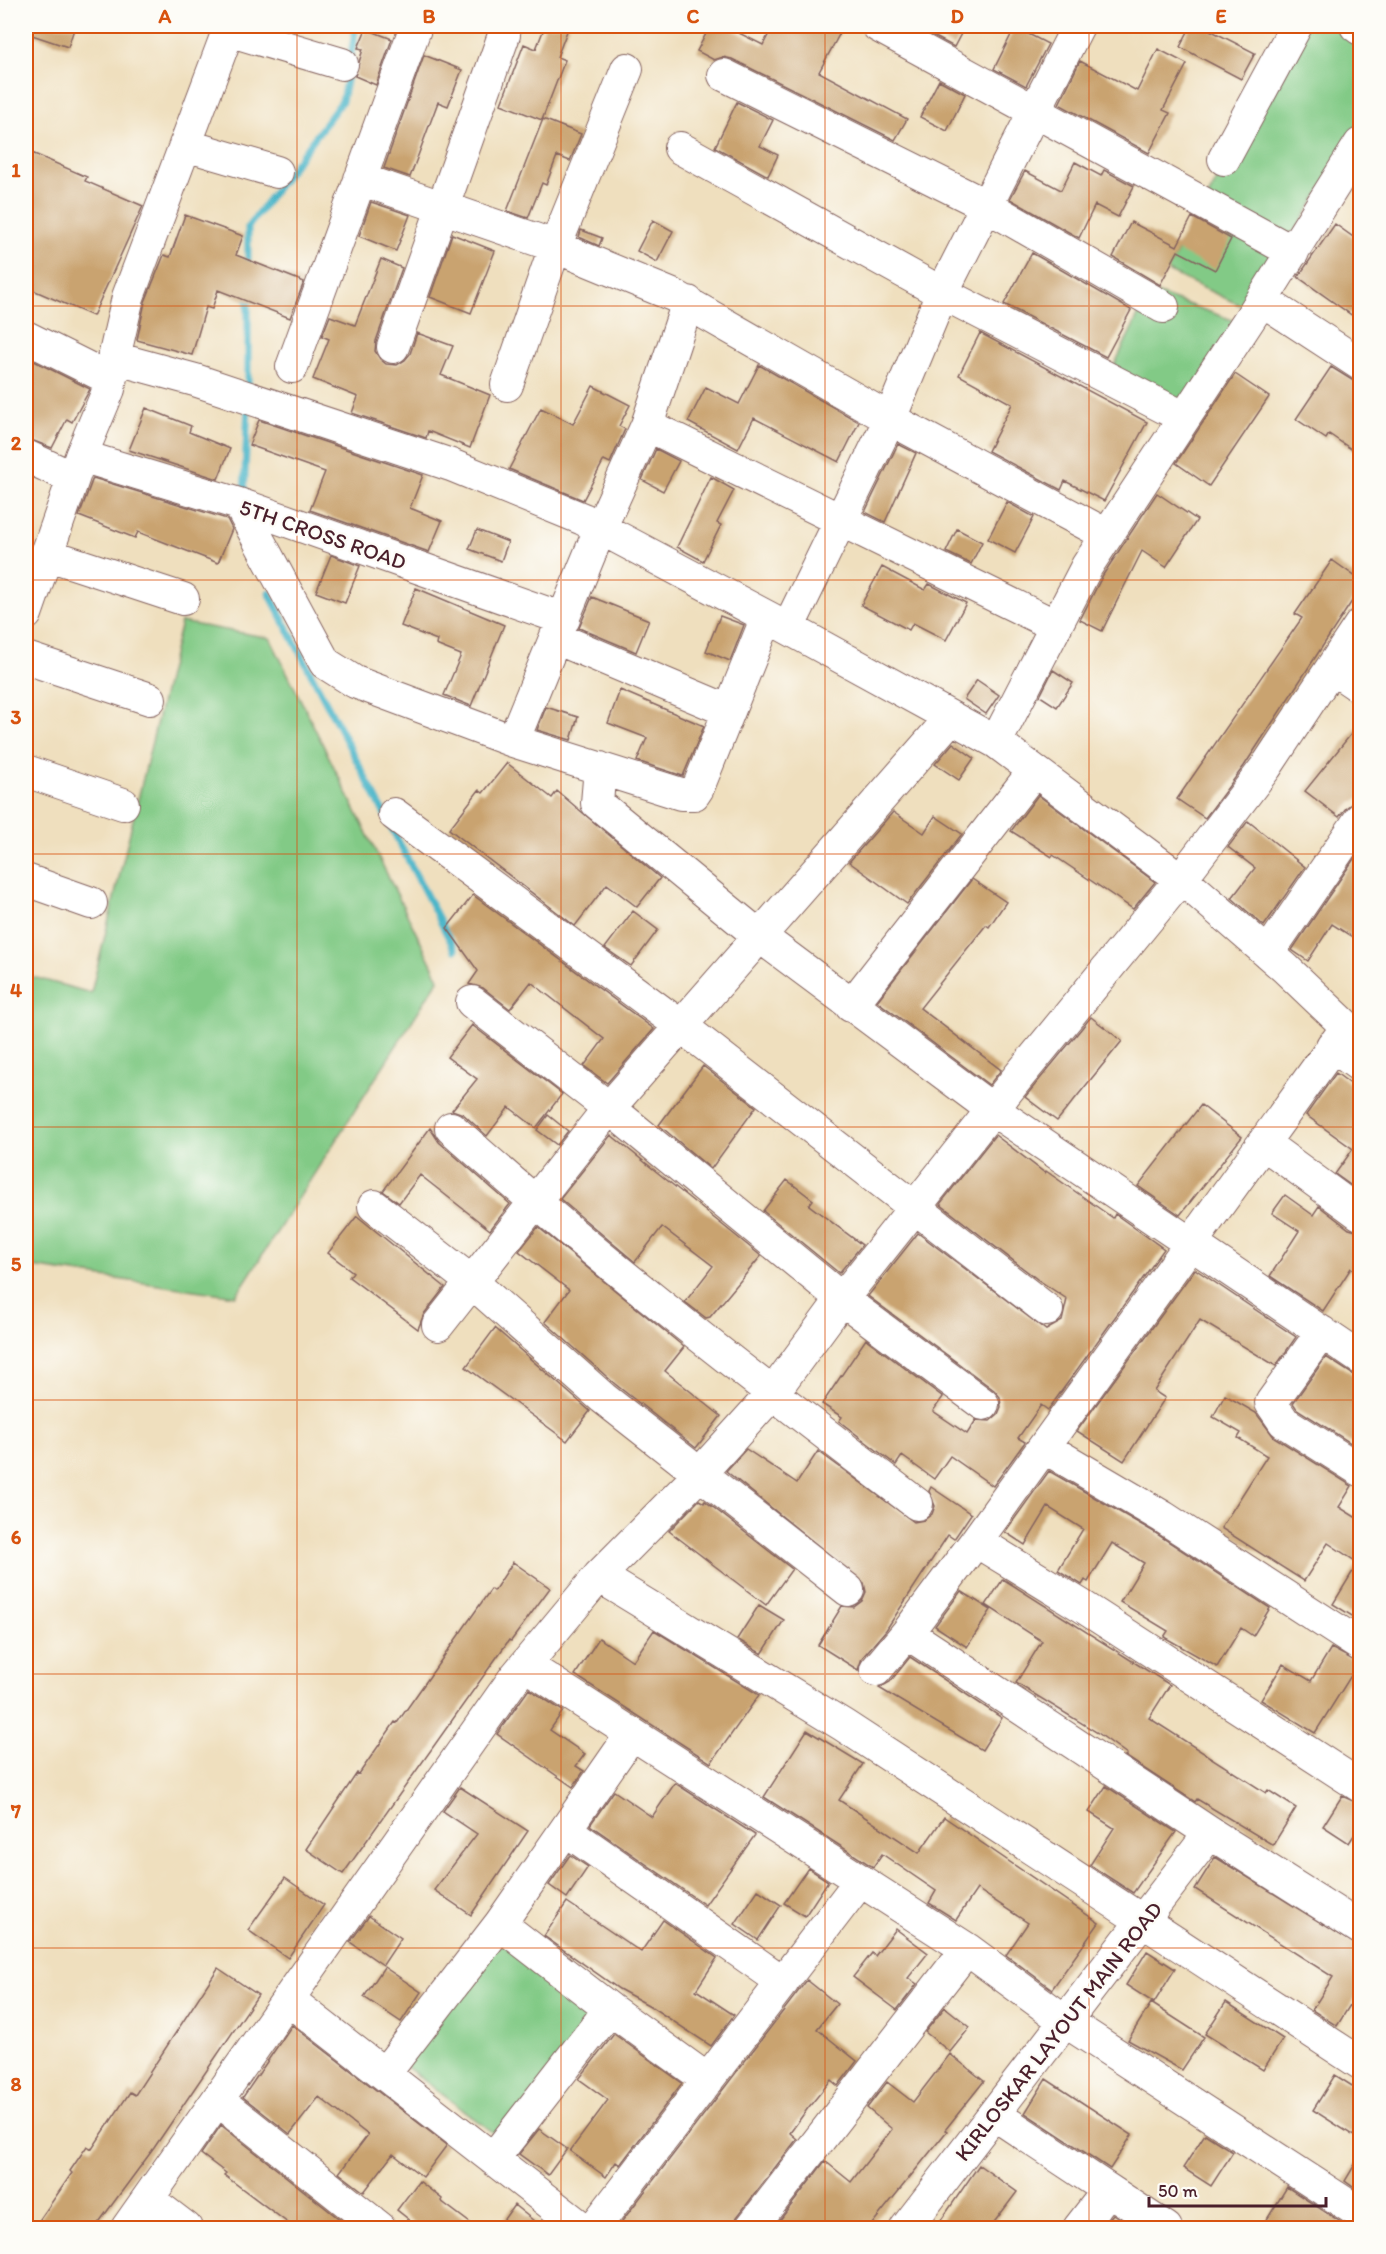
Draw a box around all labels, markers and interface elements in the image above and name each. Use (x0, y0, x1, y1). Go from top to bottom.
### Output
text: A (158, 4, 172, 28)
text: B (423, 4, 436, 28)
text: C (687, 4, 700, 28)
text: D (950, 4, 964, 28)
text: E (1215, 4, 1227, 28)
text: 1 (11, 158, 21, 182)
text: 2 (11, 431, 22, 455)
street label: 5TH CROSS ROAD (236, 493, 410, 576)
text: 3 (11, 705, 22, 729)
text: 4 (10, 978, 22, 1002)
text: 5 (11, 1252, 22, 1276)
text: 6 (11, 1525, 22, 1549)
text: 7 (10, 1799, 21, 1823)
street label: KIRLOSKAR LAYOUT MAIN ROAD (949, 1896, 1168, 2167)
text: 8 (11, 2072, 22, 2096)
scale bar (1149, 2170, 1326, 2208)
text: 50 m (1158, 2180, 1198, 2202)

